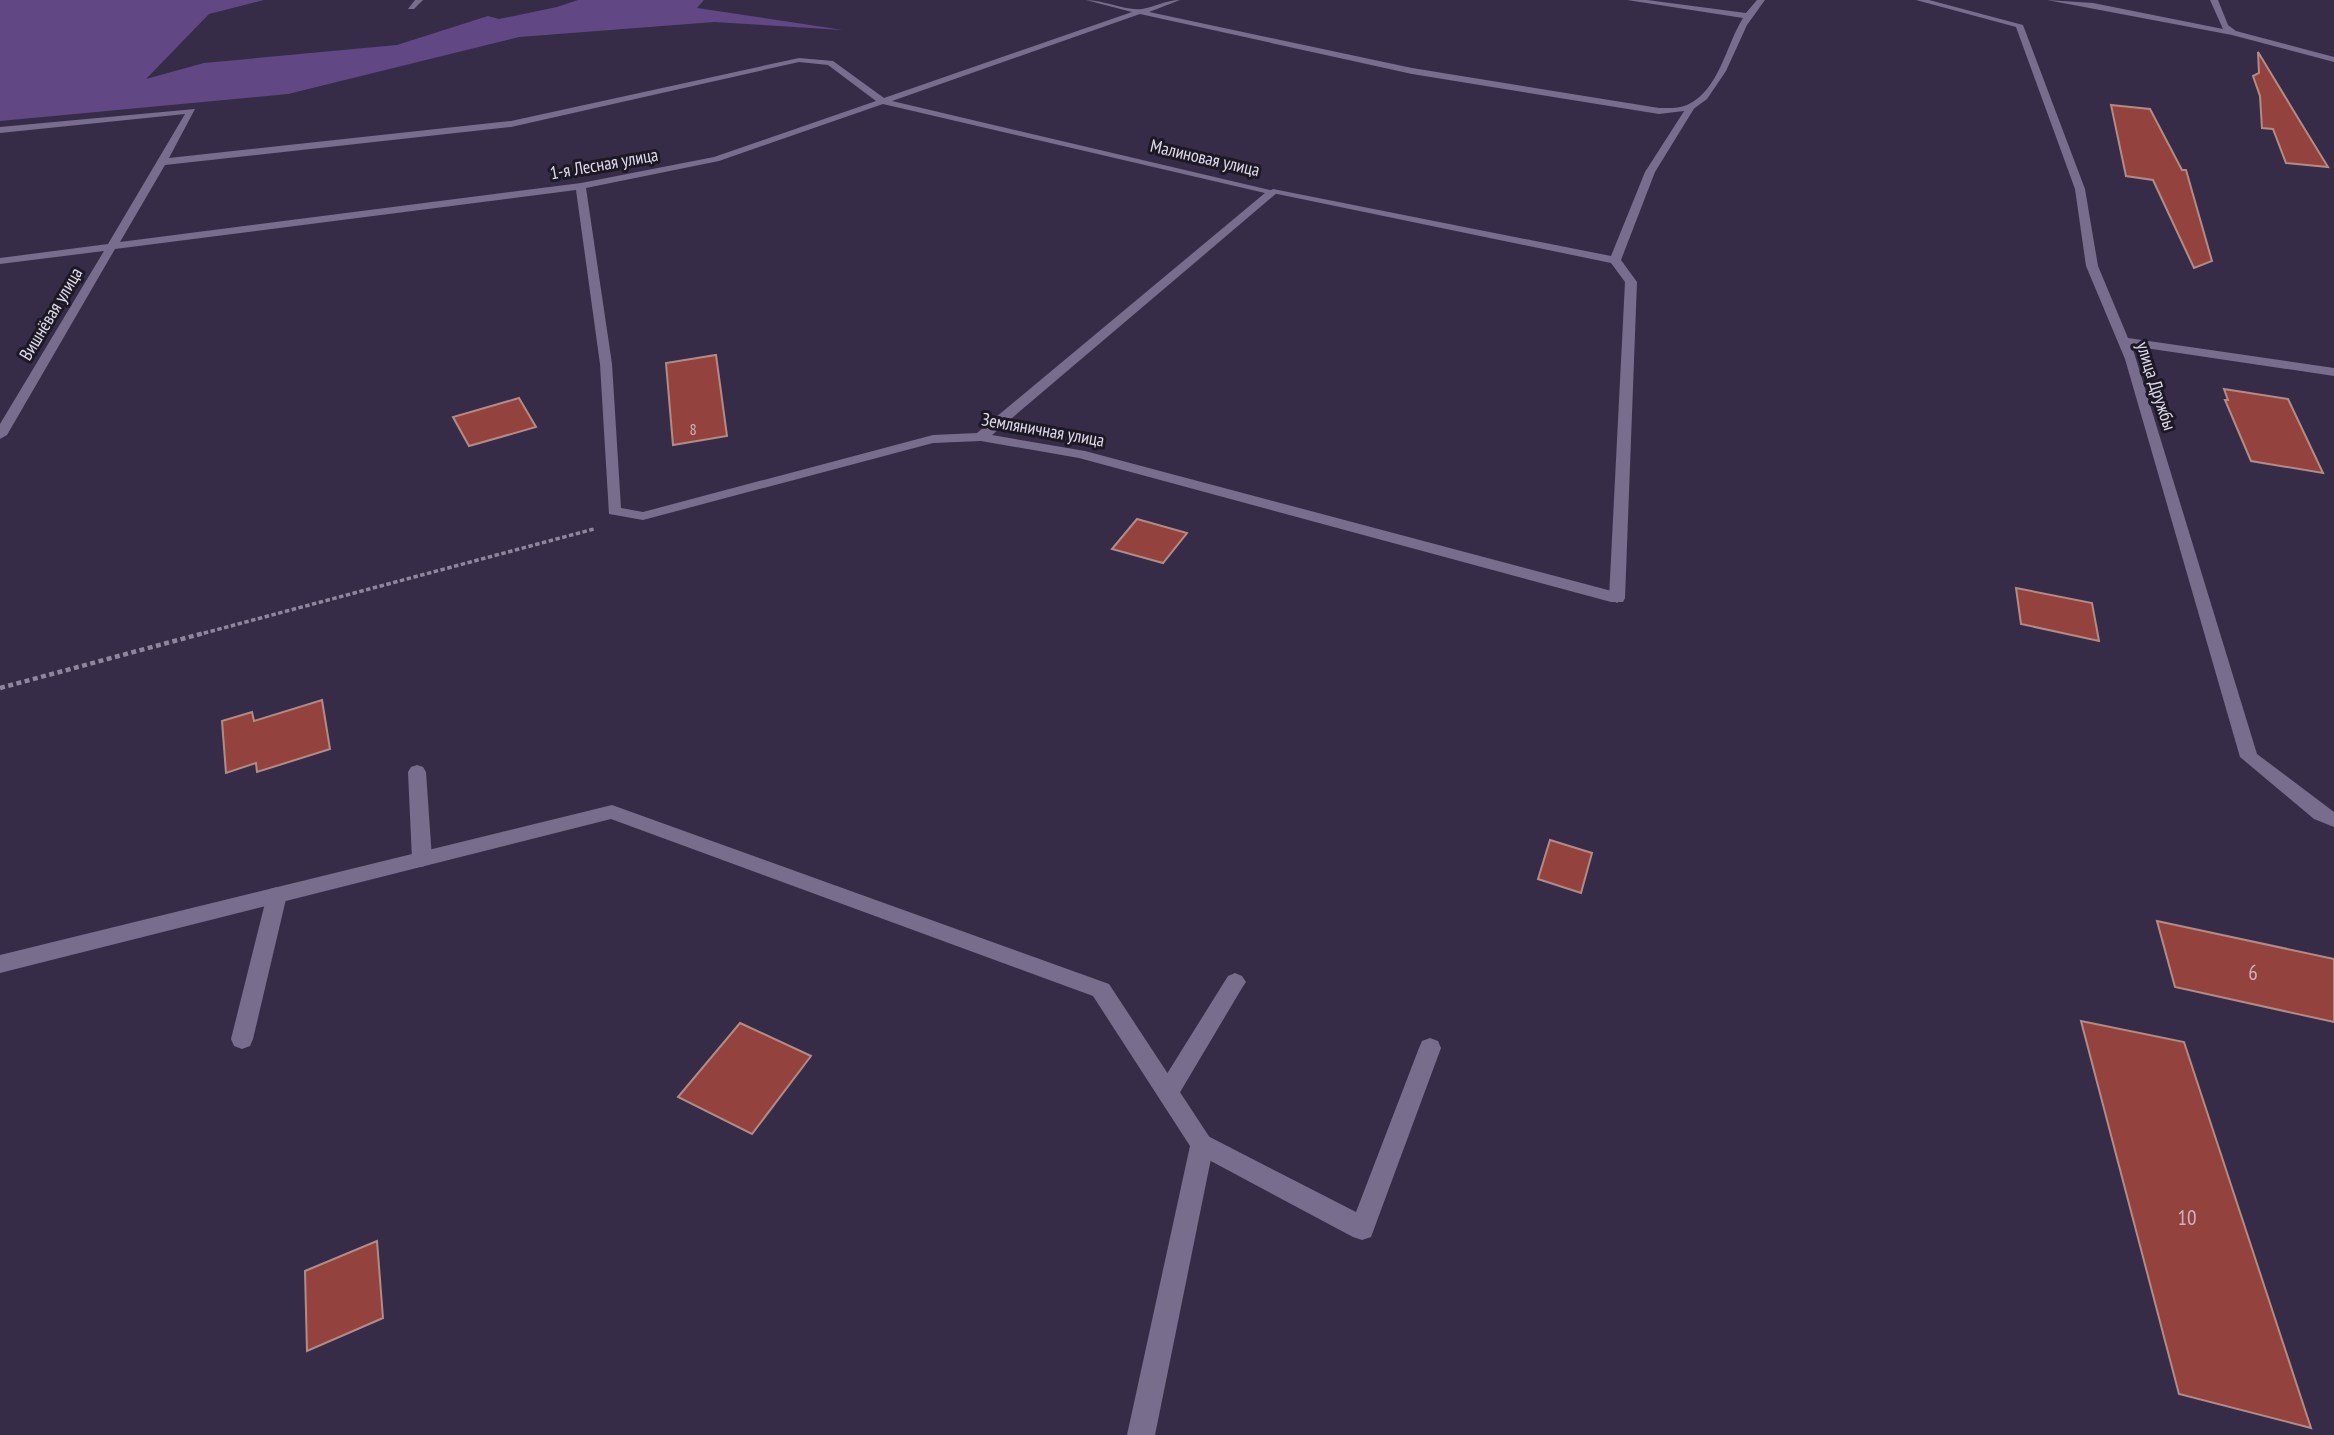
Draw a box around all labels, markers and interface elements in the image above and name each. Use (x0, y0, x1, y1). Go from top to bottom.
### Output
street label: Малиновая улица (1148, 134, 1262, 181)
street label: 1-я Лесная улица (548, 143, 660, 184)
street label: Вишнёвая улица (14, 263, 87, 364)
street label: улица Дружбы (2131, 339, 2182, 433)
street label: Земляничная улица (980, 407, 1106, 452)
house number: 8 (689, 419, 697, 439)
house number: 6 (2248, 959, 2258, 986)
house number: 10 (2178, 1204, 2196, 1231)

